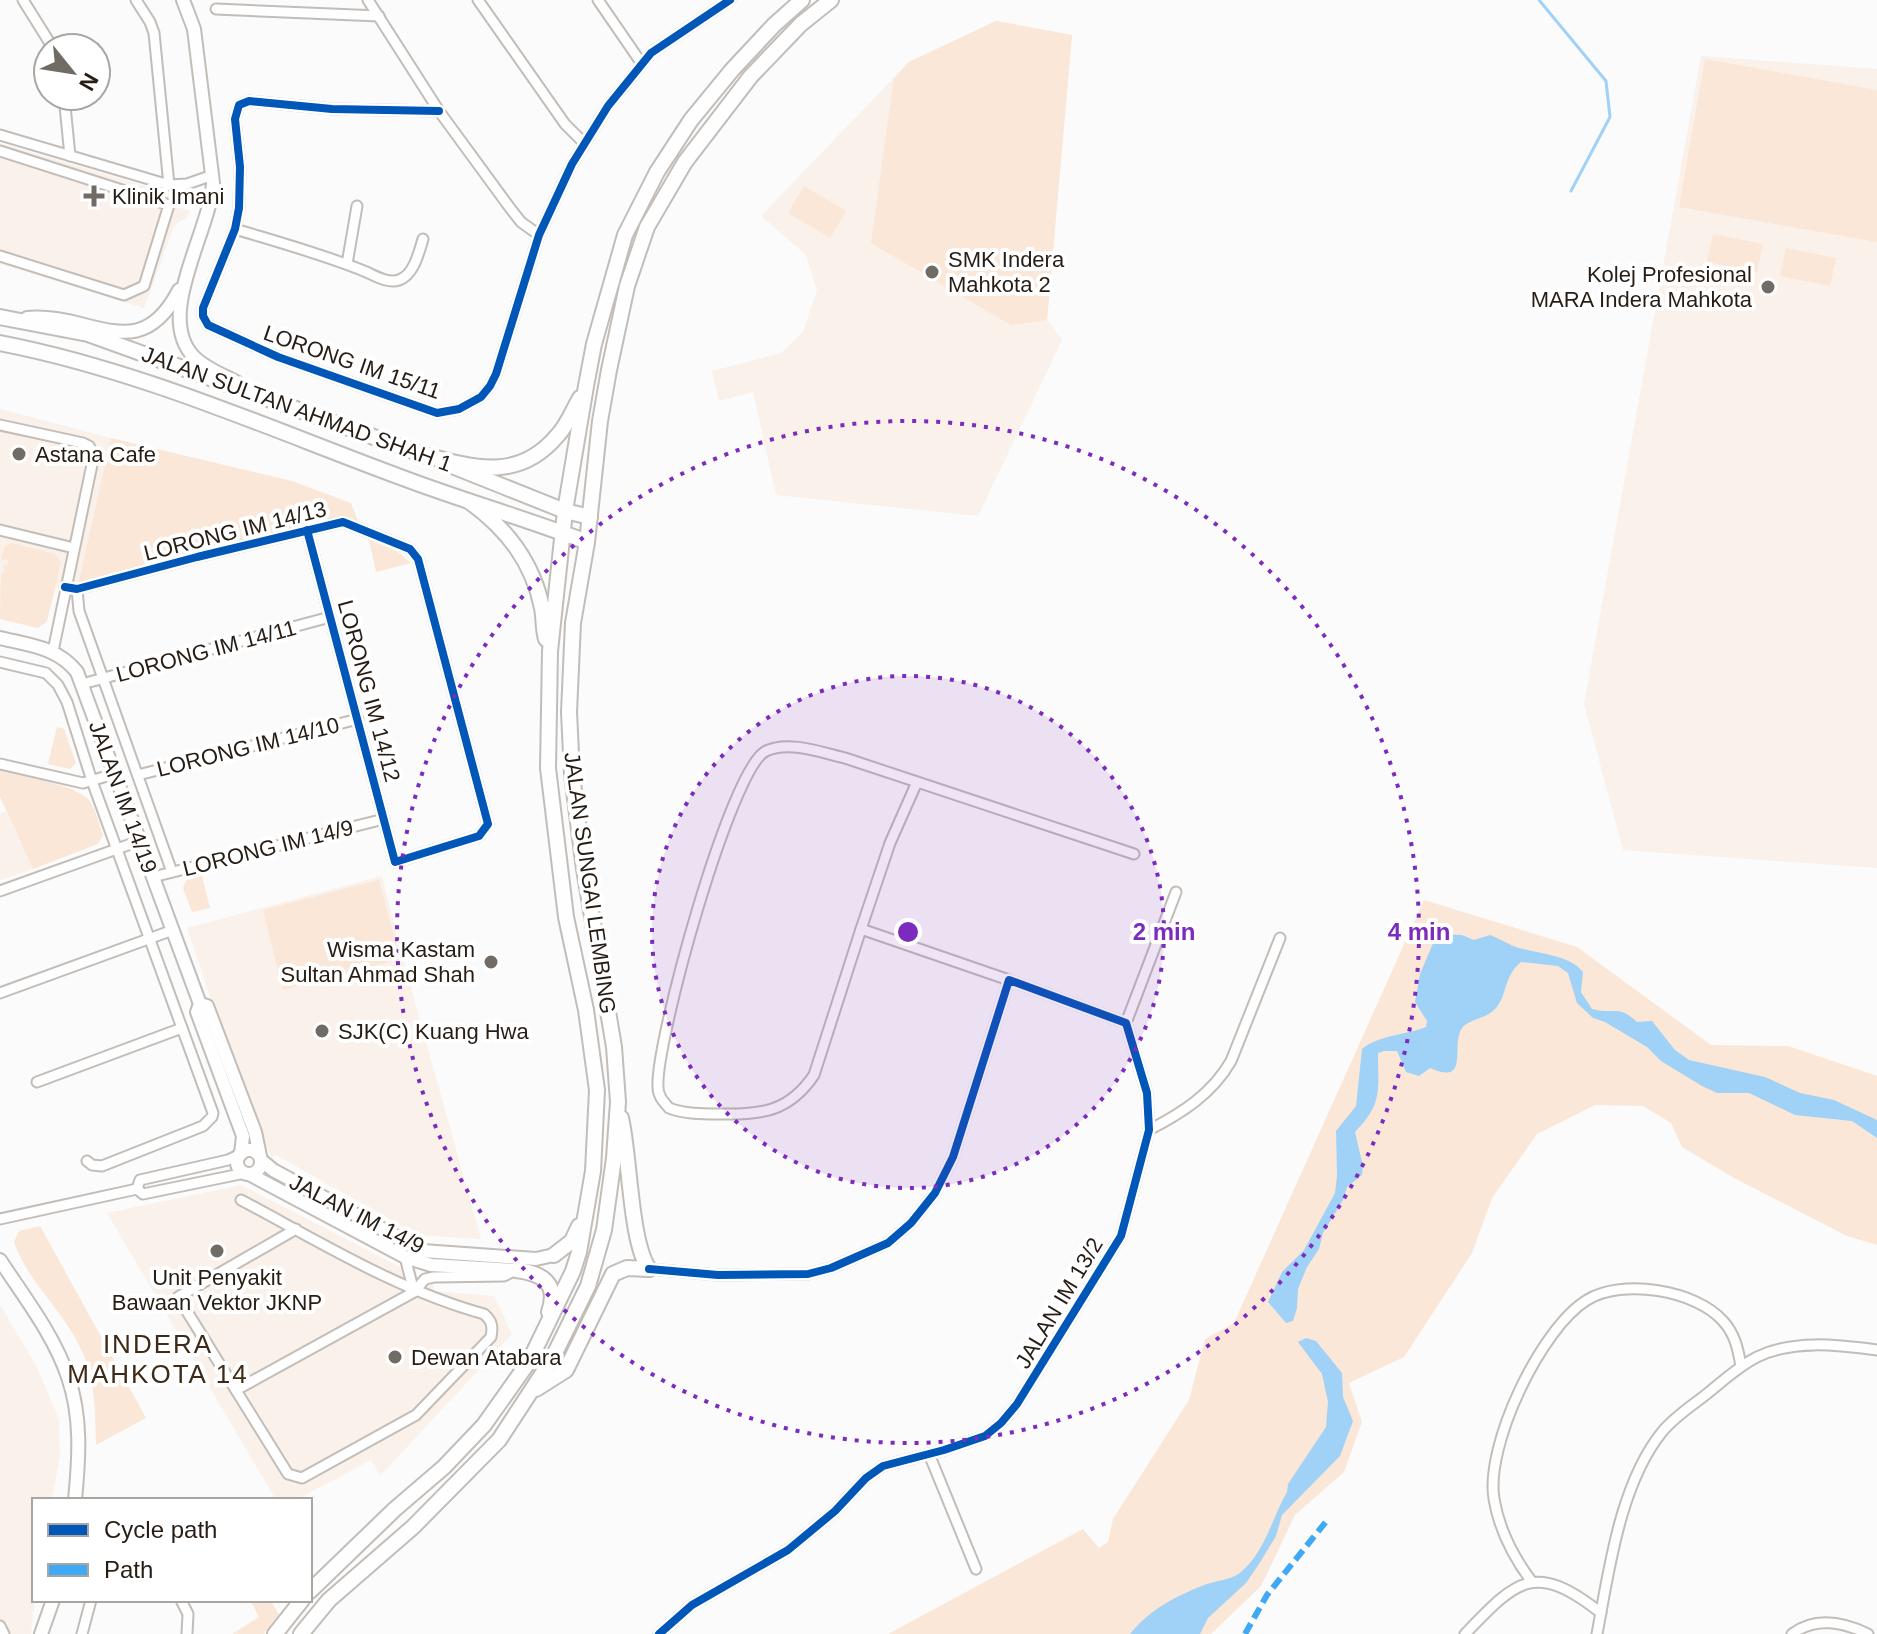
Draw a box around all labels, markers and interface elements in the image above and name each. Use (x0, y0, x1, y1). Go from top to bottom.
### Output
north arrow (32, 32, 112, 112)
text: N (74, 69, 104, 95)
place label: Klinik Imani (112, 184, 224, 209)
marker: Klinik Imani (83, 185, 105, 207)
place label: SMK Indera Mahkota 2 (948, 247, 1065, 297)
place label: Kolej Profesional MARA Indera Mahkota (1531, 262, 1753, 312)
marker: SMK Indera Mahkota 2 (923, 263, 941, 281)
marker: Kolej Profesional MARA Indera Mahkota (1759, 278, 1777, 296)
street label: LORONG IM 15/11 (260, 320, 444, 404)
street label: JALAN SULTAN AHMAD SHAH 1 (139, 341, 455, 477)
place label: Astana Cafe (35, 442, 156, 467)
marker: Astana Cafe (10, 445, 28, 463)
street label: LORONG IM 14/13 (141, 496, 329, 566)
street label: LORONG IM 14/12 (333, 597, 405, 785)
street label: LORONG IM 14/11 (113, 615, 299, 687)
street label: LORONG IM 14/10 (154, 712, 342, 782)
street label: JALAN IM 14/19 (84, 717, 162, 877)
street label: JALAN SUNGAI LEMBING (559, 751, 621, 1015)
street label: LORONG IM 14/9 (180, 815, 356, 881)
centre of rings (894, 918, 922, 946)
text: 2 min (1133, 918, 1195, 945)
text: 4 min (1388, 918, 1450, 945)
place label: Wisma Kastam Sultan Ahmad Shah (281, 937, 475, 987)
marker: Wisma Kastam Sultan Ahmad Shah (482, 953, 500, 971)
place label: SJK(C) Kuang Hwa (338, 1019, 530, 1044)
marker: SJK(C) Kuang Hwa (313, 1022, 331, 1040)
street label: JALAN IM 14/9 (285, 1169, 429, 1259)
street label: JALAN IM 13/2 (1010, 1233, 1108, 1373)
marker: Unit Penyakit Bawaan Vektor JKNP (208, 1242, 226, 1260)
place label: Unit Penyakit Bawaan Vektor JKNP (112, 1265, 322, 1315)
district label: INDERA MAHKOTA 14 (67, 1329, 249, 1389)
place label: Dewan Atabara (411, 1345, 562, 1370)
marker: Dewan Atabara (386, 1348, 404, 1366)
legend (32, 1498, 312, 1602)
text: Cycle path (104, 1516, 217, 1543)
text: Path (104, 1556, 153, 1583)

